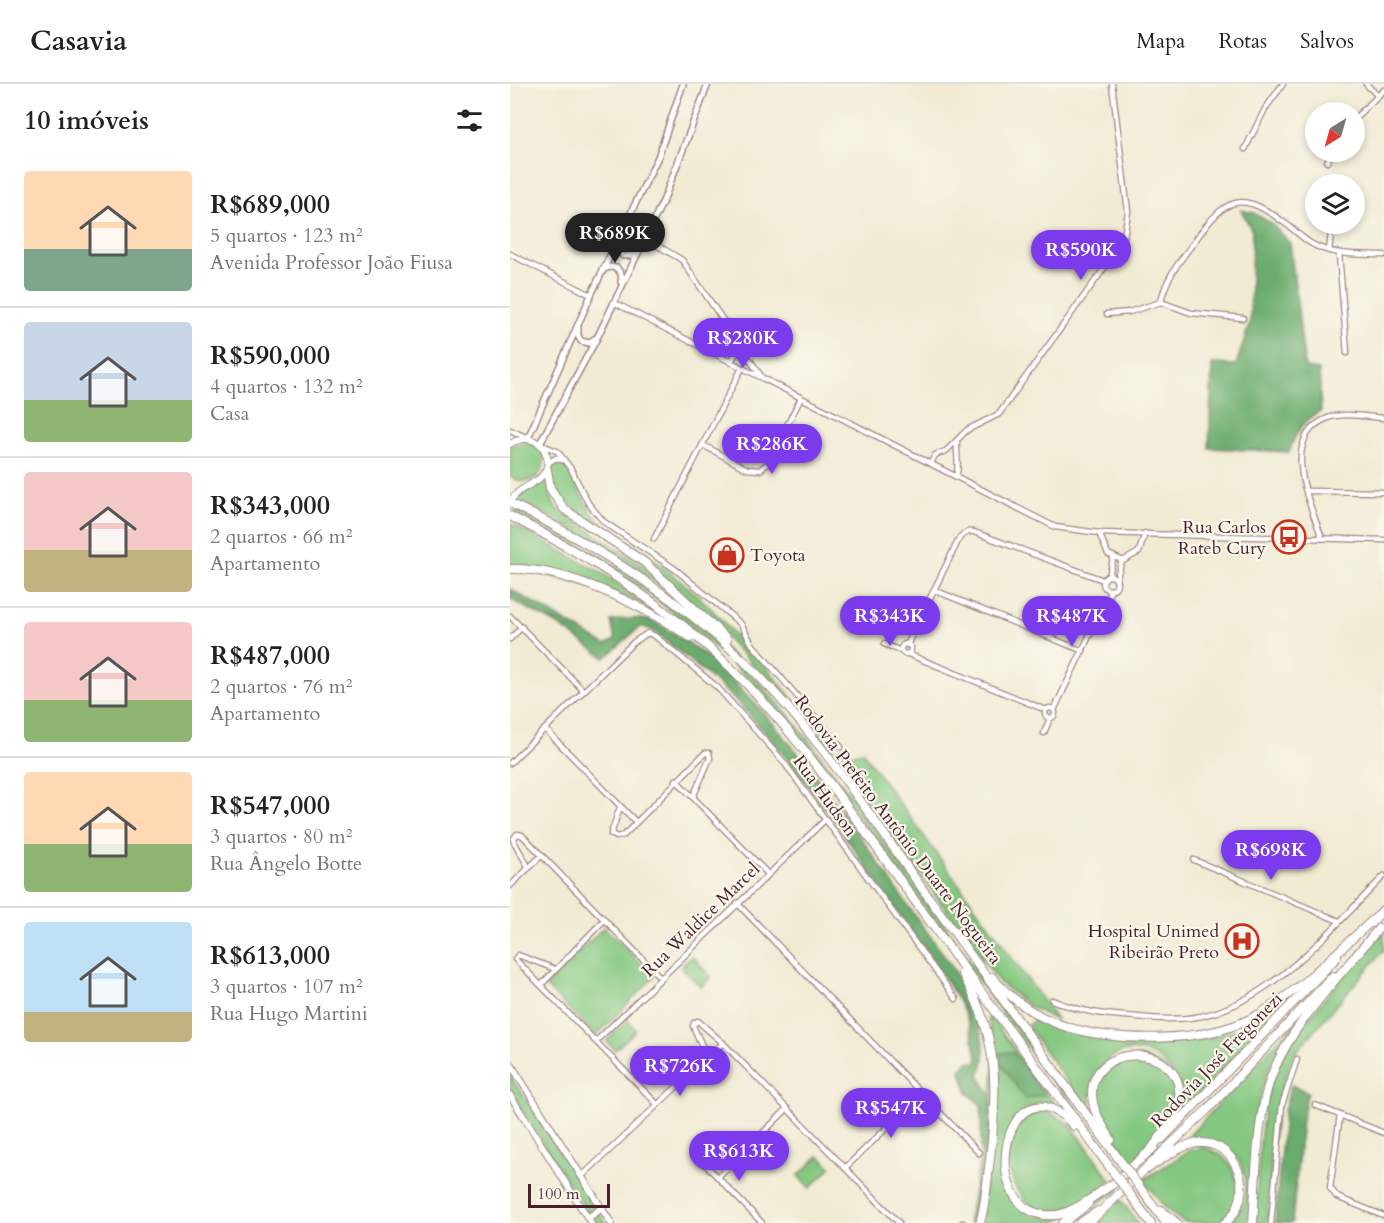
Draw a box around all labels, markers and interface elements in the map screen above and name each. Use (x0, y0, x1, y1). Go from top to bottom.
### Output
text: Casavia (30, 22, 127, 60)
text: Mapa (1136, 27, 1185, 56)
text: Rotas (1218, 27, 1267, 56)
text: Salvos (1300, 27, 1354, 56)
north arrow (1305, 102, 1365, 162)
map controls (1305, 102, 1365, 234)
text: 10 imóveis (24, 103, 149, 138)
icon: filters (453, 104, 486, 137)
button: layers (1305, 174, 1365, 234)
text: R$689,000 (210, 187, 330, 222)
icon: home (72, 195, 144, 267)
pin: R$689K (566, 213, 664, 264)
text: R$689K (579, 219, 651, 246)
text: 5 quartos · 123 m² (210, 222, 363, 249)
pin: R$590K (1032, 230, 1130, 281)
text: R$590K (1045, 236, 1117, 263)
text: Avenida Professor João Fiusa (210, 249, 453, 276)
pin: R$280K (694, 318, 792, 369)
text: R$280K (707, 324, 779, 351)
text: R$590,000 (210, 338, 330, 373)
icon: home (72, 346, 144, 418)
text: 4 quartos · 132 m² (210, 373, 363, 400)
text: Casa (210, 400, 249, 427)
pin: R$286K (723, 424, 821, 475)
text: R$286K (736, 430, 808, 457)
text: R$343,000 (210, 488, 330, 523)
icon: home (72, 496, 144, 568)
place label: Rua Carlos Rateb Cury (1178, 515, 1266, 561)
bus stop icon: Rua Carlos Rateb Cury (1271, 519, 1307, 555)
text: 2 quartos · 66 m² (210, 523, 352, 550)
shop icon: Toyota (709, 537, 745, 573)
place label: Toyota (750, 543, 806, 568)
text: Apartamento (210, 550, 320, 577)
pin: R$343K (841, 596, 939, 647)
pin: R$487K (1023, 596, 1121, 647)
text: R$343K (854, 602, 926, 629)
text: R$487K (1036, 602, 1108, 629)
text: R$487,000 (210, 638, 330, 673)
icon: home (72, 646, 144, 718)
text: 2 quartos · 76 m² (210, 673, 352, 700)
street label: Rodovia Prefeito Antônio Duarte Nogueira (788, 690, 1008, 970)
text: Apartamento (210, 700, 320, 727)
street label: Rua Hudson (787, 750, 864, 843)
text: R$547,000 (210, 788, 330, 823)
icon: home (72, 796, 144, 868)
text: 3 quartos · 80 m² (210, 823, 352, 850)
pin: R$698K (1222, 830, 1320, 881)
text: R$698K (1235, 836, 1307, 863)
text: Rua Ângelo Botte (210, 850, 362, 877)
street label: Rua Waldice Marcel (636, 857, 766, 983)
place label: Hospital Unimed Ribeirão Preto (1088, 919, 1219, 965)
hospital icon: Hospital Unimed Ribeirão Preto (1224, 923, 1260, 959)
text: R$613,000 (210, 938, 330, 973)
icon: home (72, 946, 144, 1018)
text: 3 quartos · 107 m² (210, 973, 363, 1000)
street label: Rodovia José Fregonezi (1146, 987, 1288, 1133)
text: Rua Hugo Martini (210, 1000, 368, 1027)
pin: R$726K (631, 1046, 729, 1097)
text: R$726K (644, 1052, 716, 1079)
pin: R$547K (842, 1088, 940, 1139)
text: R$547K (855, 1094, 927, 1121)
pin: R$613K (690, 1131, 788, 1182)
text: R$613K (703, 1137, 775, 1164)
scale bar (528, 1181, 610, 1208)
text: 100 m (537, 1183, 579, 1205)

